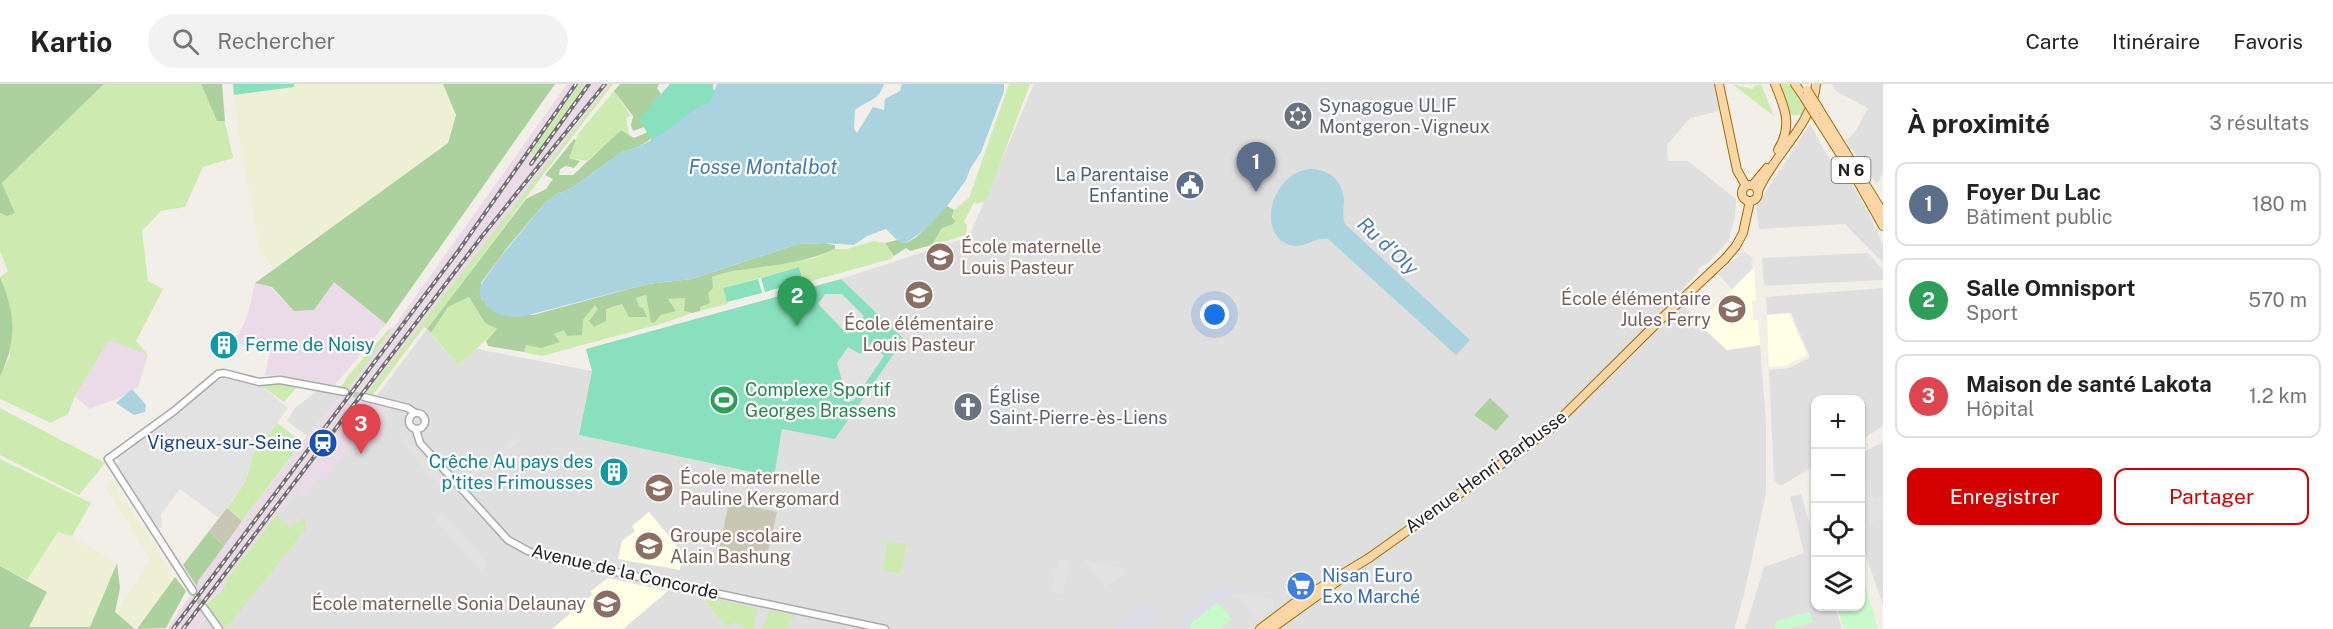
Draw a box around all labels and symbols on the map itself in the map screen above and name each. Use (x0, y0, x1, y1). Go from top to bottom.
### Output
place label: Synagogue ULIF Montgeron - Vigneux (1319, 95, 1490, 137)
synagogue icon: Synagogue ULIF Montgeron - Vigneux (1282, 100, 1314, 132)
pin: 1 (1236, 142, 1276, 192)
water label: Fosse Montalbot (689, 155, 838, 179)
road number: N 6 (1832, 157, 1870, 183)
place label: La Parentaise Enfantine (1056, 164, 1169, 206)
public building icon: La Parentaise Enfantine (1174, 169, 1206, 201)
water label: Ru d'Oly (1353, 212, 1424, 281)
place label: École maternelle Louis Pasteur (961, 235, 1101, 278)
school or university icon: École maternelle Louis Pasteur (924, 241, 956, 273)
pin: 2 (778, 276, 816, 326)
school or university icon: École élémentaire Louis Pasteur (903, 279, 935, 311)
place label: École élémentaire Jules Ferry (1561, 287, 1711, 330)
school or university icon: École élémentaire Jules Ferry (1716, 293, 1748, 325)
your location (1200, 300, 1229, 329)
place label: École élémentaire Louis Pasteur (844, 312, 994, 355)
building icon: Ferme de Noisy (208, 329, 240, 361)
place label: Ferme de Noisy (245, 334, 375, 355)
place label: Complexe Sportif Georges Brassens (745, 379, 896, 421)
sports icon: Complexe Sportif Georges Brassens (708, 384, 740, 416)
place label: Église Saint-Pierre-ès-Liens (989, 385, 1167, 428)
church icon: Église Saint-Pierre-ès-Liens (952, 391, 984, 423)
pin: 3 (342, 404, 380, 454)
street label: Avenue Henri Barbusse (1401, 406, 1571, 537)
station icon: Vigneux-sur-Seine (307, 427, 339, 459)
place label: Vigneux-sur-Seine (147, 432, 302, 453)
place label: Crêche Au pays des p'tites Frimousses (429, 451, 593, 493)
building icon: Crêche Au pays des p'tites Frimousses (598, 456, 630, 488)
place label: École maternelle Pauline Kergomard (680, 466, 840, 509)
school or university icon: École maternelle Pauline Kergomard (643, 472, 675, 504)
place label: Groupe scolaire Alain Bashung (670, 525, 802, 567)
school or university icon: Groupe scolaire Alain Bashung (633, 530, 665, 562)
street label: Avenue de la Concorde (530, 540, 721, 603)
place label: Nisan Euro Exo Marché (1322, 565, 1420, 607)
supermarket icon: Nisan Euro Exo Marché (1285, 570, 1317, 602)
school or university icon: École maternelle Sonia Delaunay (591, 588, 623, 620)
place label: École maternelle Sonia Delaunay (312, 592, 586, 614)

